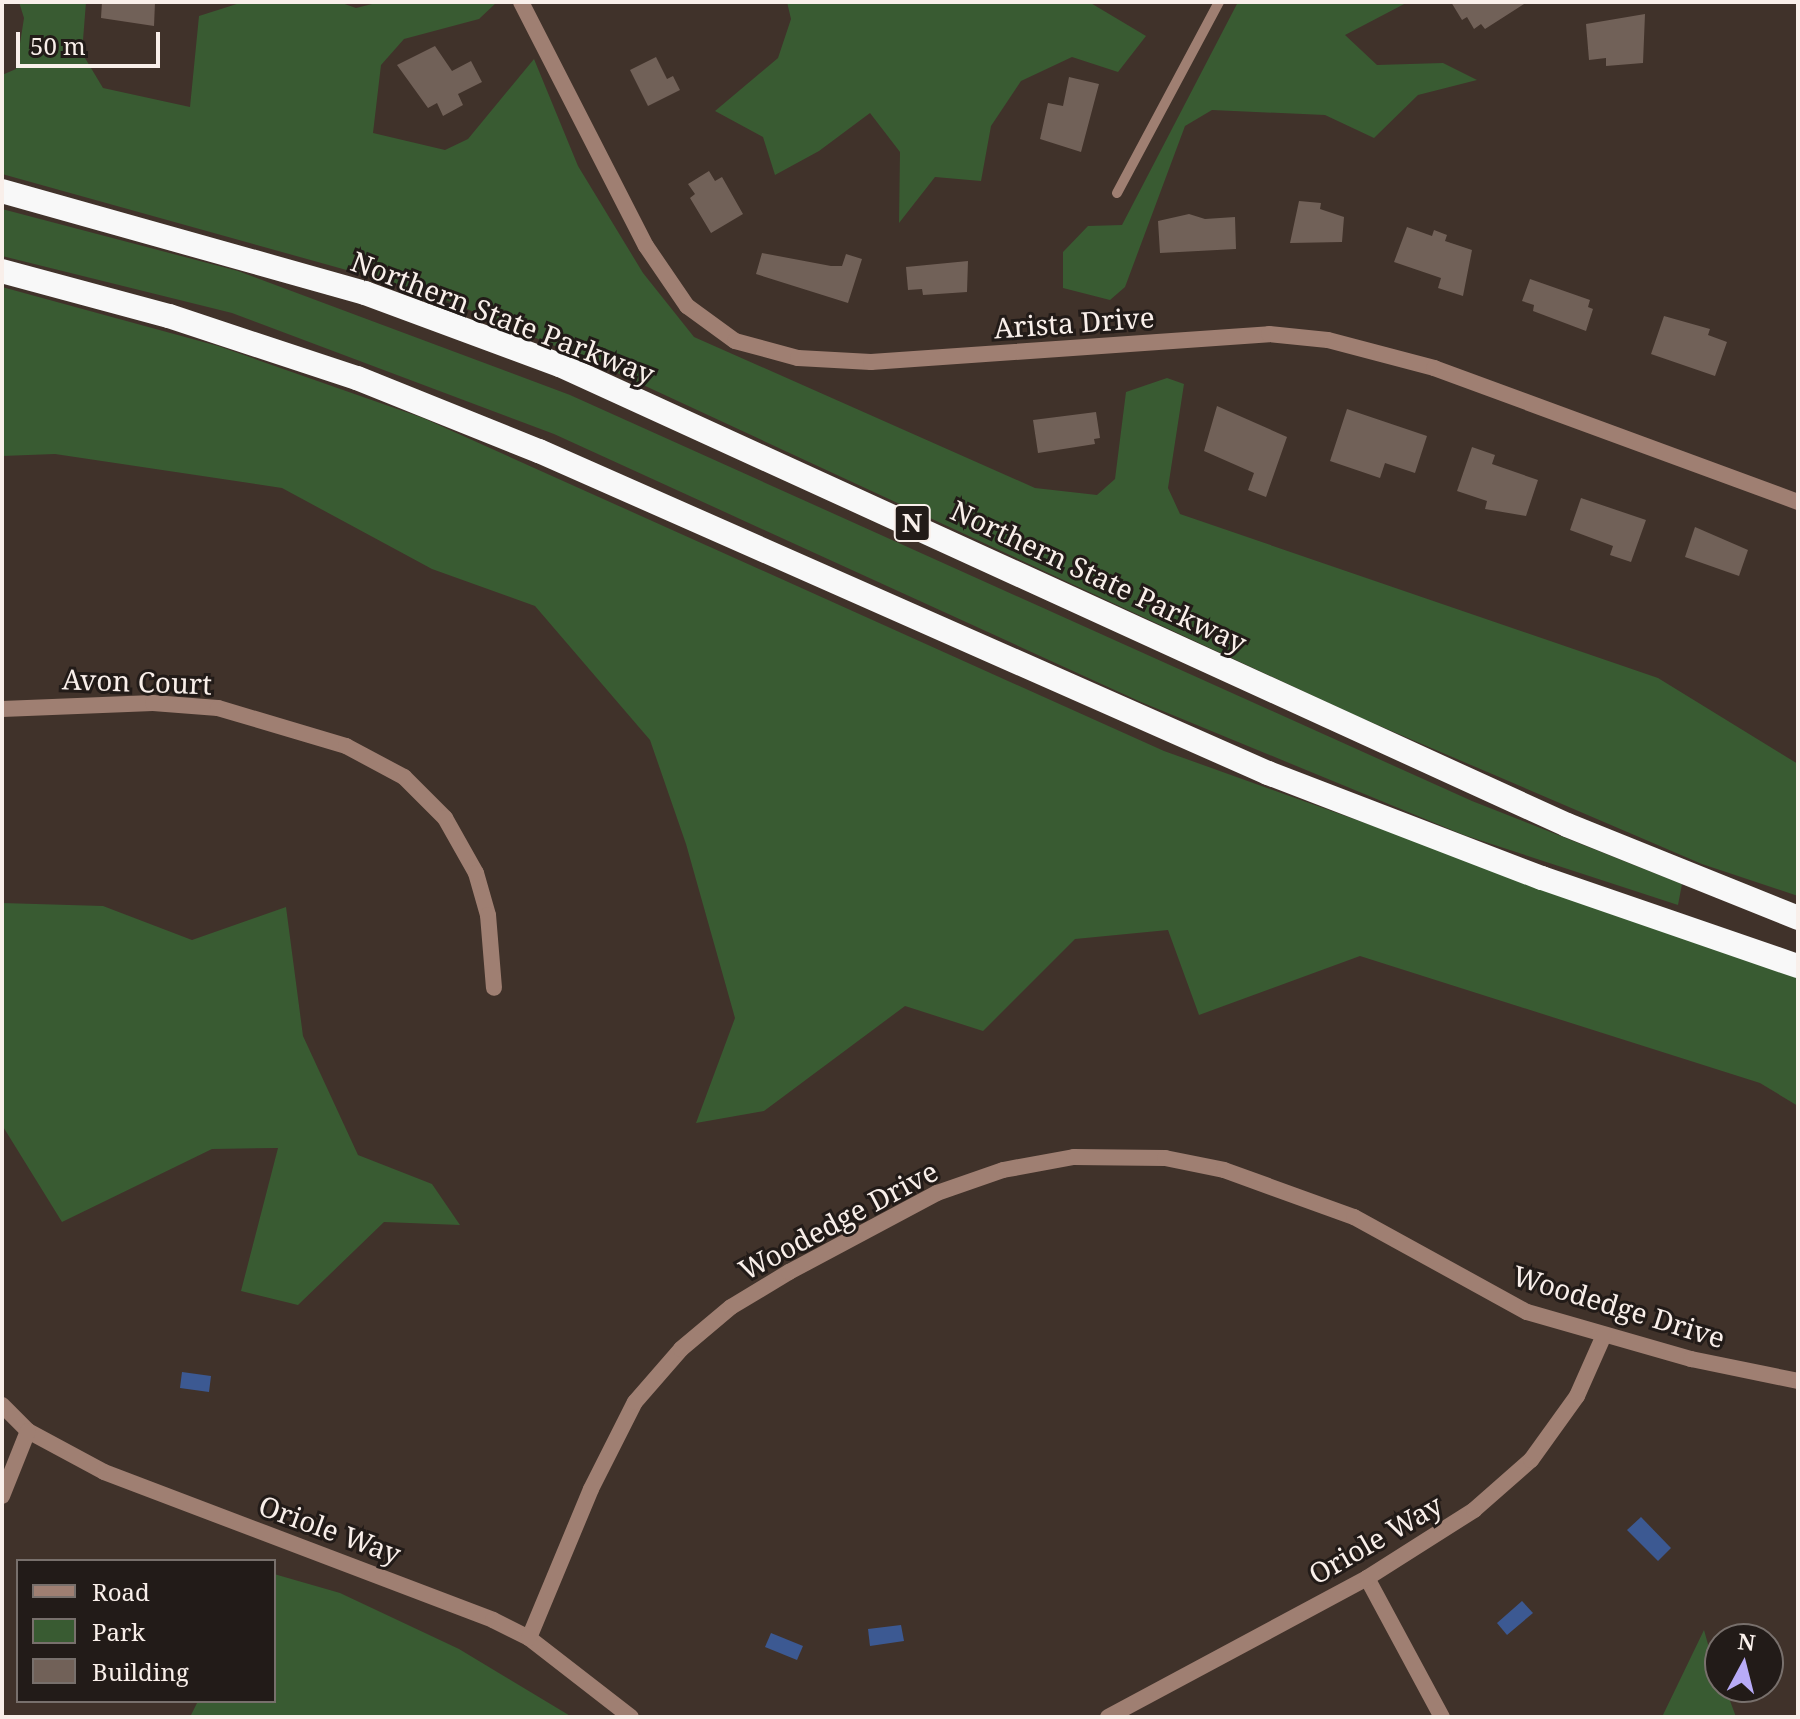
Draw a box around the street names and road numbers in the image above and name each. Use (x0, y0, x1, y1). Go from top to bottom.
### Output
street label: Northern State Parkway (347, 244, 659, 390)
street label: Arista Drive (992, 300, 1156, 344)
street label: Northern State Parkway (946, 493, 1252, 659)
road number: N (892, 501, 932, 545)
street label: Avon Court (61, 662, 213, 700)
street label: Woodedge Drive (733, 1153, 943, 1287)
street label: Woodedge Drive (1509, 1258, 1729, 1354)
street label: Oriole Way (1302, 1487, 1448, 1591)
street label: Oriole Way (255, 1488, 405, 1570)

